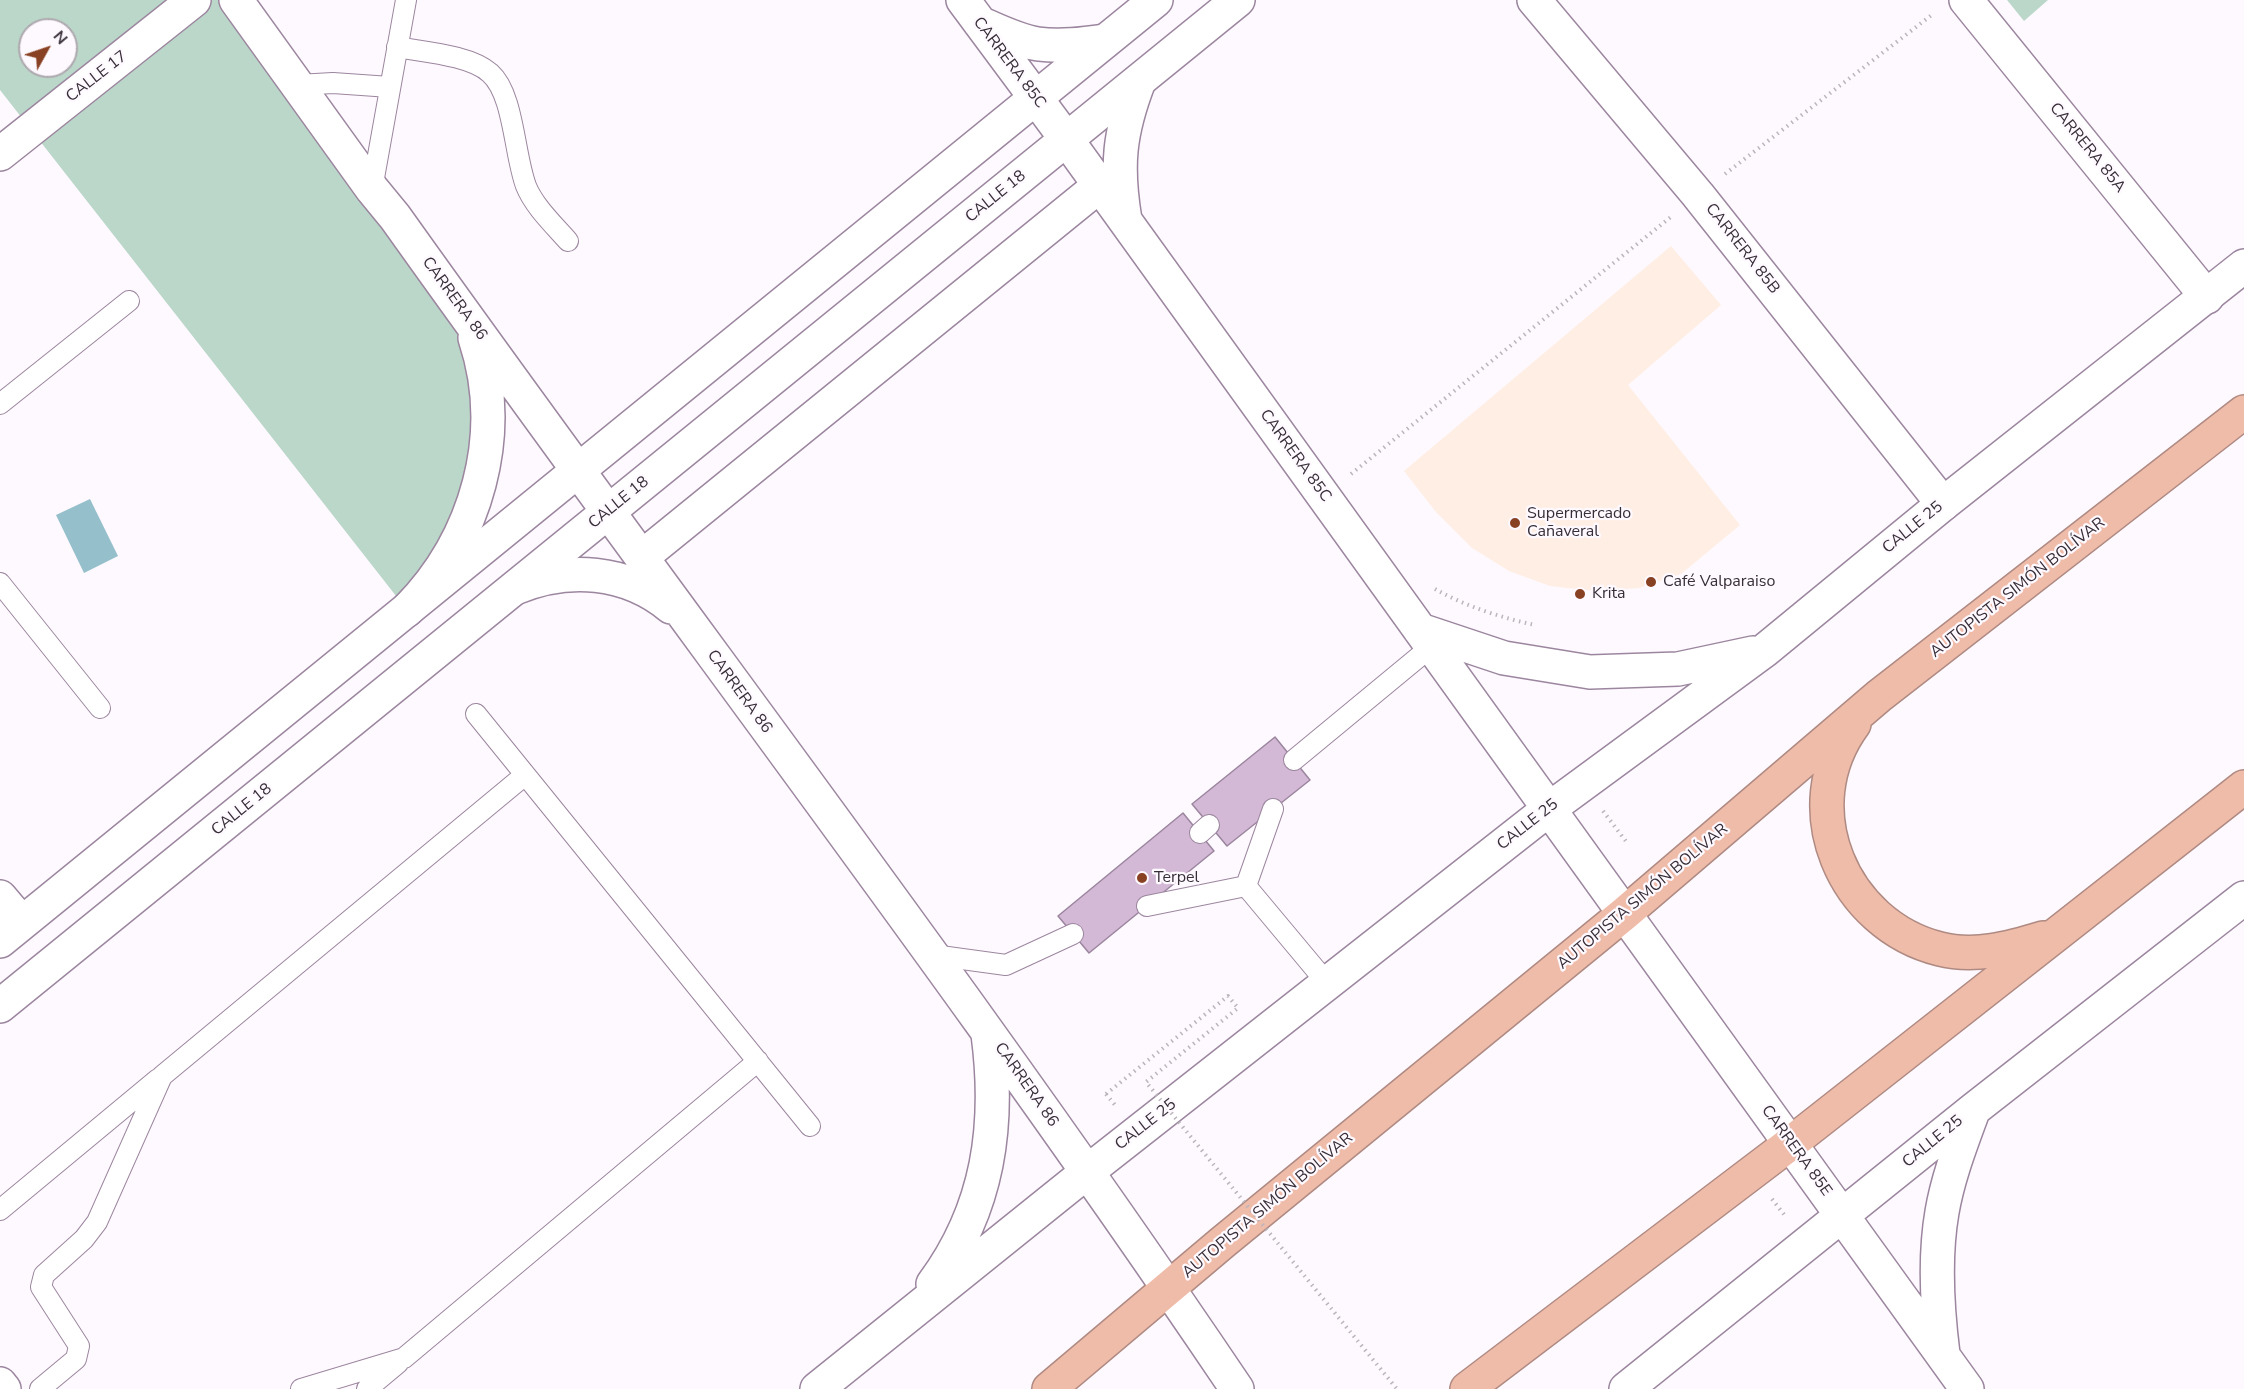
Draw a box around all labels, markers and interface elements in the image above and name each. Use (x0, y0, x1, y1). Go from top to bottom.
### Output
street label: CARRERA 85C (968, 14, 1050, 112)
north arrow (18, 18, 78, 78)
text: N (48, 26, 73, 49)
street label: CALLE 17 (63, 47, 131, 107)
street label: CARRERA 85A (2045, 99, 2129, 197)
street label: CALLE 18 (962, 167, 1030, 227)
street label: CARRERA 85B (1701, 200, 1783, 298)
street label: CARRERA 86 (417, 254, 491, 344)
street label: CARRERA 85C (1255, 406, 1335, 506)
street label: CALLE 18 (585, 473, 653, 533)
street label: CALLE 25 (1879, 498, 1947, 558)
place label: Supermercado Cañaveral (1527, 504, 1631, 542)
street label: AUTOPISTA SIMÓN BOLÍVAR (1927, 514, 2109, 662)
marker: Supermercado Cañaveral (1508, 516, 1522, 530)
place label: Café Valparaiso (1663, 572, 1775, 592)
marker: Café Valparaiso (1644, 575, 1658, 589)
place label: Krita (1592, 584, 1626, 604)
marker: Krita (1573, 587, 1587, 601)
street label: CARRERA 86 (702, 647, 776, 737)
street label: CALLE 18 (208, 780, 276, 840)
street label: CALLE 25 (1494, 795, 1562, 855)
street label: AUTOPISTA SIMÓN BOLÍVAR (1554, 820, 1732, 974)
place label: Terpel (1154, 868, 1199, 888)
marker: Terpel (1135, 871, 1149, 885)
street label: CARRERA 86 (990, 1039, 1062, 1131)
street label: CALLE 25 (1112, 1095, 1180, 1155)
street label: CARRERA 85E (1757, 1102, 1835, 1200)
street label: CALLE 25 (1899, 1112, 1967, 1172)
street label: AUTOPISTA SIMÓN BOLÍVAR (1179, 1129, 1357, 1283)

